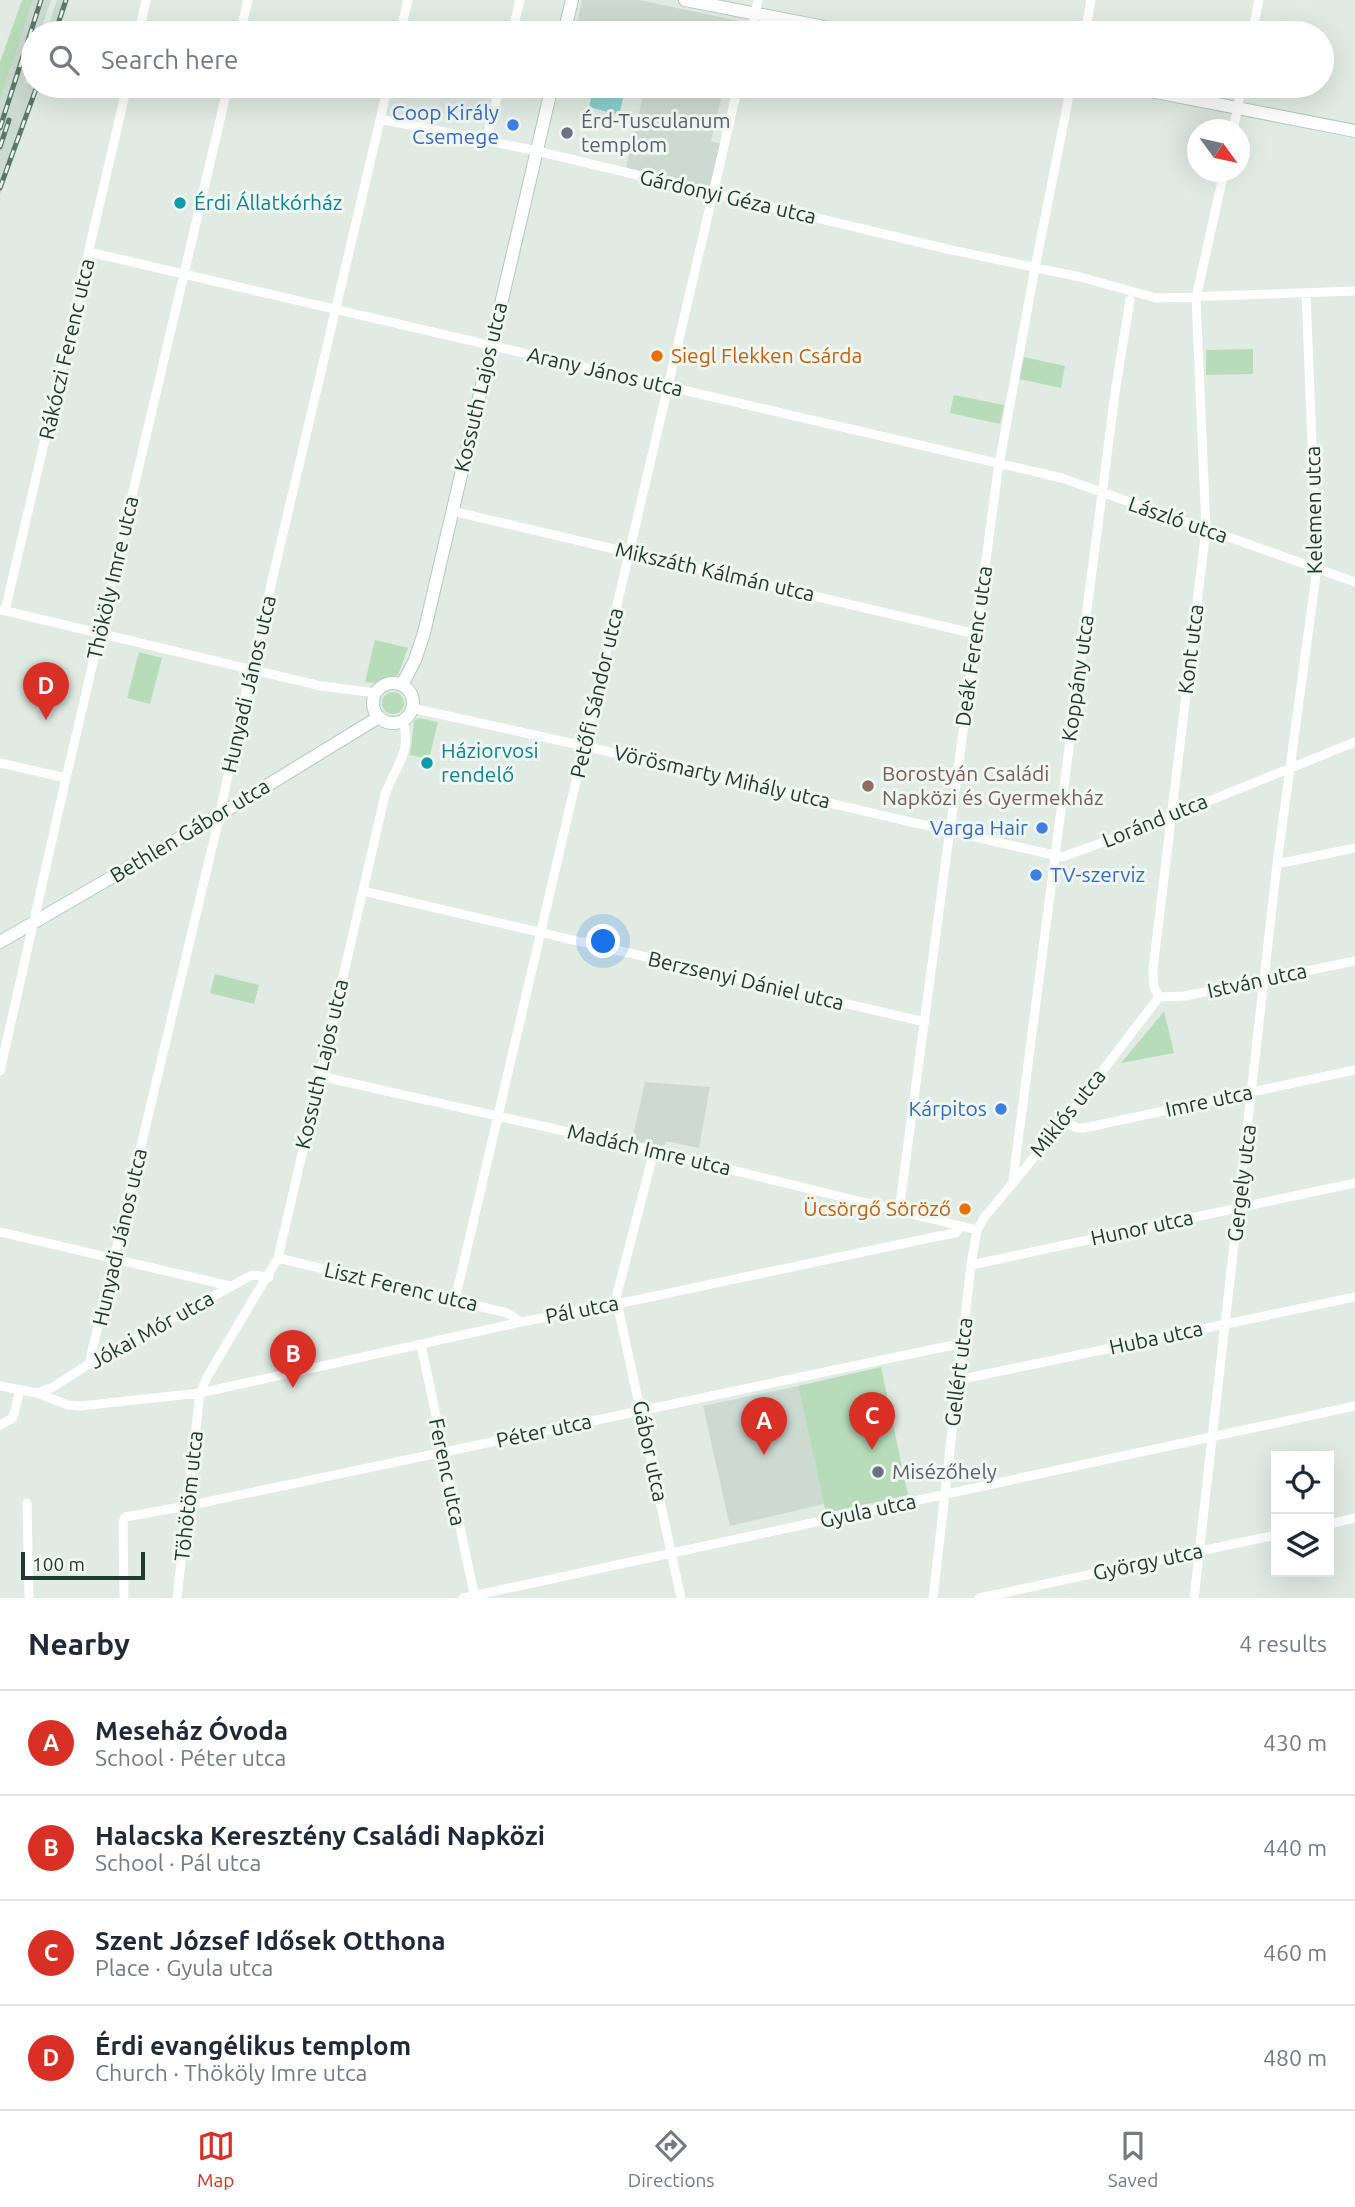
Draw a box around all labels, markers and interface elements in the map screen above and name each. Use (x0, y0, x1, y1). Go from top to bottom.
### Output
search box (21, 21, 1334, 98)
icon: search (45, 41, 83, 79)
text: Search here (101, 45, 238, 74)
place label: Coop Király Csemege (392, 100, 499, 148)
place label: Érd-Tusculanum templom (581, 108, 731, 156)
marker: Coop Király Csemege (505, 117, 521, 133)
north arrow (1187, 119, 1250, 182)
marker: Érd-Tusculanum templom (559, 125, 575, 141)
street label: Gárdonyi Géza utca (638, 164, 819, 228)
place label: Érdi Állatkórház (194, 190, 343, 214)
marker: Érdi Állatkórház (172, 195, 188, 211)
street label: Rákóczi Ferenc utca (34, 256, 99, 442)
street label: Kossuth Lajos utca (449, 300, 511, 474)
street label: Arany János utca (525, 341, 685, 401)
place label: Siegl Flekken Csárda (671, 343, 862, 367)
marker: Siegl Flekken Csárda (649, 348, 665, 364)
street label: Kelemen utca (1300, 446, 1326, 574)
street label: László utca (1125, 491, 1231, 547)
street label: Thököly Imre utca (82, 494, 143, 662)
street label: Mikszáth Kálmán utca (613, 536, 817, 606)
street label: Deák Ferenc utca (950, 564, 996, 728)
street label: Hunyadi János utca (216, 593, 280, 775)
street label: Kont utca (1173, 602, 1207, 695)
street label: Petőfi Sándor utca (565, 605, 627, 780)
street label: Koppány utca (1056, 613, 1098, 743)
pin: D (23, 662, 69, 720)
place label: Háziorvosi rendelő (441, 738, 539, 786)
street label: Vörösmarty Mihály utca (612, 739, 833, 813)
marker: Háziorvosi rendelő (419, 755, 435, 771)
place label: Borostyán Családi Napközi és Gyermekház (882, 761, 1104, 809)
street label: Bethlen Gábor utca (105, 773, 274, 887)
marker: Borostyán Családi Napközi és Gyermekház (860, 778, 876, 794)
street label: Loránd utca (1098, 788, 1211, 852)
place label: Varga Hair (930, 815, 1028, 839)
marker: Varga Hair (1034, 820, 1050, 836)
place label: TV-szerviz (1050, 862, 1145, 886)
marker: TV-szerviz (1028, 867, 1044, 883)
your location (586, 924, 620, 958)
street label: Berzsenyi Dániel utca (646, 946, 847, 1014)
street label: István utca (1205, 958, 1309, 1002)
street label: Kossuth Lajos utca (290, 977, 352, 1151)
street label: Miklós utca (1024, 1063, 1110, 1161)
street label: Imre utca (1163, 1079, 1255, 1121)
place label: Kárpitos (908, 1096, 987, 1120)
marker: Kárpitos (993, 1101, 1009, 1117)
street label: Madách Imre utca (565, 1119, 733, 1180)
street label: Gergely utca (1222, 1123, 1260, 1243)
street label: Hunyadi János utca (87, 1146, 151, 1328)
place label: Ücsörgő Söröző (803, 1196, 951, 1220)
marker: Ücsörgő Söröző (957, 1201, 973, 1217)
street label: Hunor utca (1088, 1204, 1195, 1250)
street label: Liszt Ferenc utca (322, 1257, 480, 1315)
street label: Jókai Mór utca (85, 1285, 218, 1373)
street label: Pál utca (543, 1290, 621, 1328)
street label: Huba utca (1107, 1315, 1205, 1359)
street label: Gellért utca (939, 1316, 977, 1428)
pin: B (270, 1330, 316, 1388)
pin: C (849, 1392, 895, 1450)
pin: A (741, 1397, 787, 1455)
street label: Gábor utca (629, 1398, 673, 1504)
street label: Péter utca (494, 1408, 594, 1452)
street label: Ferenc utca (425, 1416, 471, 1528)
street label: Töhötöm utca (169, 1429, 207, 1562)
map controls (1271, 1451, 1334, 1577)
button: locate (1271, 1451, 1334, 1514)
place label: Misézőhely (892, 1459, 997, 1483)
marker: Misézőhely (870, 1464, 886, 1480)
street label: Gyula utca (817, 1488, 918, 1532)
button: layers (1271, 1514, 1334, 1577)
street label: György utca (1091, 1538, 1205, 1584)
scale bar (21, 1549, 145, 1581)
text: 100 m (32, 1553, 85, 1575)
text: Nearby (28, 1627, 130, 1661)
text: 4 results (1239, 1631, 1327, 1656)
text: Meseház Óvoda (95, 1716, 288, 1745)
text: A (43, 1730, 59, 1755)
text: 430 m (1263, 1730, 1327, 1755)
text: School · Péter utca (95, 1745, 286, 1770)
text: Halacska Keresztény Családi Napközi (95, 1821, 545, 1850)
text: B (43, 1835, 59, 1860)
text: 440 m (1263, 1835, 1327, 1860)
text: School · Pál utca (95, 1850, 261, 1875)
text: Szent József Idősek Otthona (95, 1926, 446, 1955)
text: C (44, 1940, 58, 1965)
text: 460 m (1263, 1940, 1327, 1965)
text: Place · Gyula utca (95, 1955, 273, 1980)
text: Érdi evangélikus templom (95, 2031, 411, 2060)
text: D (43, 2045, 59, 2070)
text: 480 m (1263, 2045, 1327, 2070)
text: Church · Thököly Imre utca (95, 2060, 367, 2085)
tab: Map (197, 2127, 235, 2191)
tab: Directions (628, 2127, 715, 2191)
tab: Saved (1108, 2127, 1158, 2191)

